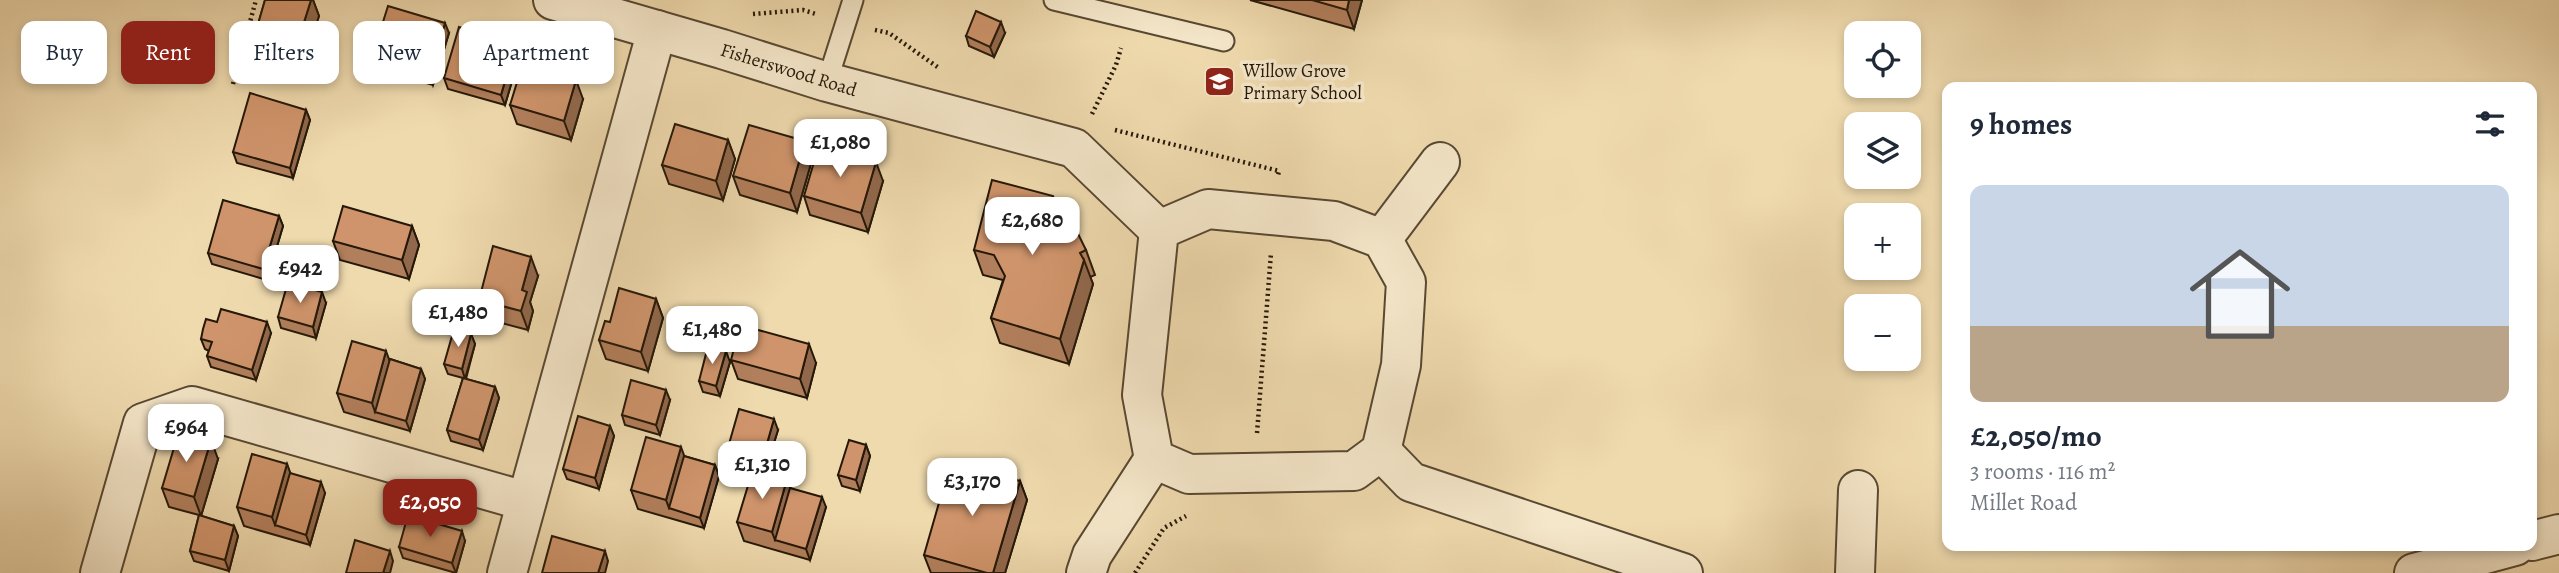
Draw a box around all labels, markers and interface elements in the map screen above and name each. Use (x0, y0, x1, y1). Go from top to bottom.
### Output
chip: Buy (21, 21, 107, 84)
chip: Rent (121, 21, 215, 84)
chip: Filters (229, 21, 339, 84)
chip: New (353, 21, 445, 84)
chip: Apartment (459, 21, 614, 84)
map controls (1844, 21, 1921, 371)
button: locate (1844, 21, 1921, 98)
street label: Fisherswood Road (717, 37, 861, 103)
place label: Willow Grove Primary School (1242, 58, 1362, 106)
school or university icon: Willow Grove Primary School (1203, 64, 1237, 98)
text: 9 homes (1970, 104, 2072, 144)
icon: filters (2471, 105, 2509, 143)
button: layers (1844, 112, 1921, 189)
pin: £1,080 (783, 120, 897, 179)
text: £1,080 (810, 126, 870, 157)
pin: £2,680 (975, 198, 1089, 257)
button: + (1844, 203, 1921, 280)
text: £2,680 (1001, 204, 1063, 235)
icon: home (2177, 231, 2303, 357)
pin: £942 (259, 246, 341, 305)
text: £942 (278, 252, 322, 283)
pin: £1,480 (401, 290, 515, 349)
button: − (1844, 294, 1921, 371)
text: £1,480 (428, 296, 488, 327)
pin: £1,480 (655, 306, 769, 366)
text: £1,480 (682, 313, 742, 344)
pin: £964 (145, 405, 227, 464)
text: £964 (164, 411, 208, 442)
text: £2,050/mo (1970, 416, 2102, 456)
pin: £1,310 (705, 442, 819, 501)
text: £1,310 (734, 448, 790, 479)
text: 3 rooms · 116 m² (1970, 456, 2115, 487)
pin: £3,170 (915, 458, 1029, 518)
text: £3,170 (943, 465, 1001, 496)
pin: £2,050 (373, 480, 487, 539)
text: £2,050 (399, 486, 461, 517)
text: Millet Road (1970, 487, 2077, 518)

